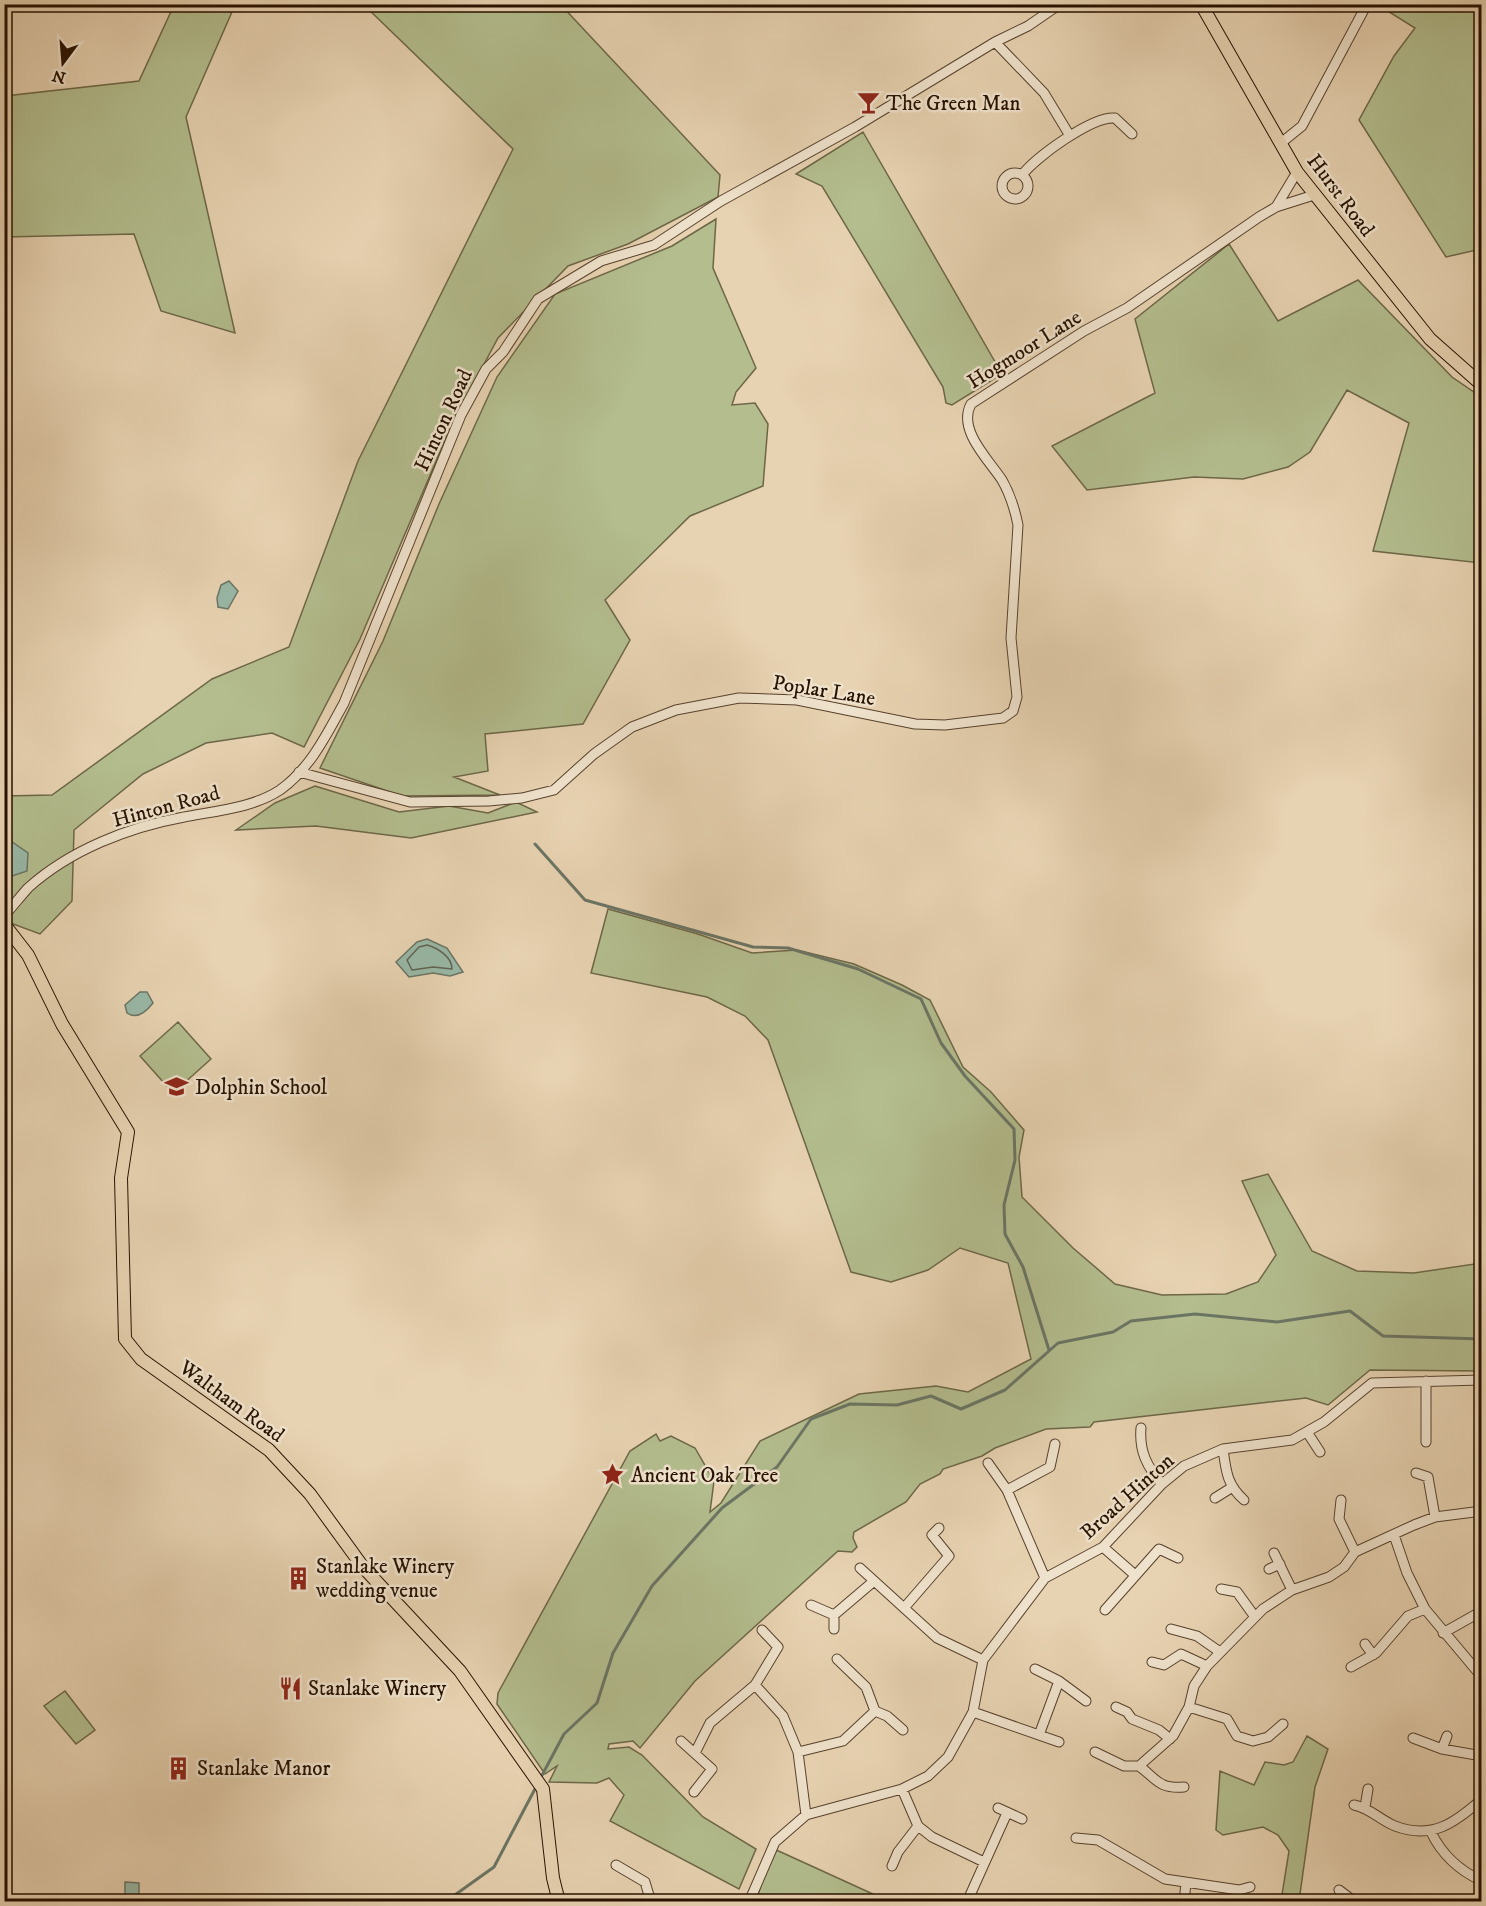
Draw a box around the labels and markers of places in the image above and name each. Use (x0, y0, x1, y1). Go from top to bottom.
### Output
bar icon: The Green Man (855, 90, 881, 116)
place label: The Green Man (886, 91, 1021, 117)
school or university icon: Dolphin School (164, 1074, 190, 1100)
place label: Dolphin School (195, 1075, 328, 1101)
place icon: Ancient Oak Tree (600, 1462, 626, 1488)
place label: Ancient Oak Tree (631, 1463, 778, 1489)
place label: Stanlake Winery wedding venue (315, 1554, 455, 1604)
building icon: Stanlake Winery wedding venue (285, 1565, 311, 1591)
restaurant icon: Stanlake Winery (277, 1675, 303, 1701)
place label: Stanlake Winery (308, 1676, 447, 1702)
building icon: Stanlake Manor (166, 1755, 192, 1781)
place label: Stanlake Manor (197, 1756, 330, 1782)

